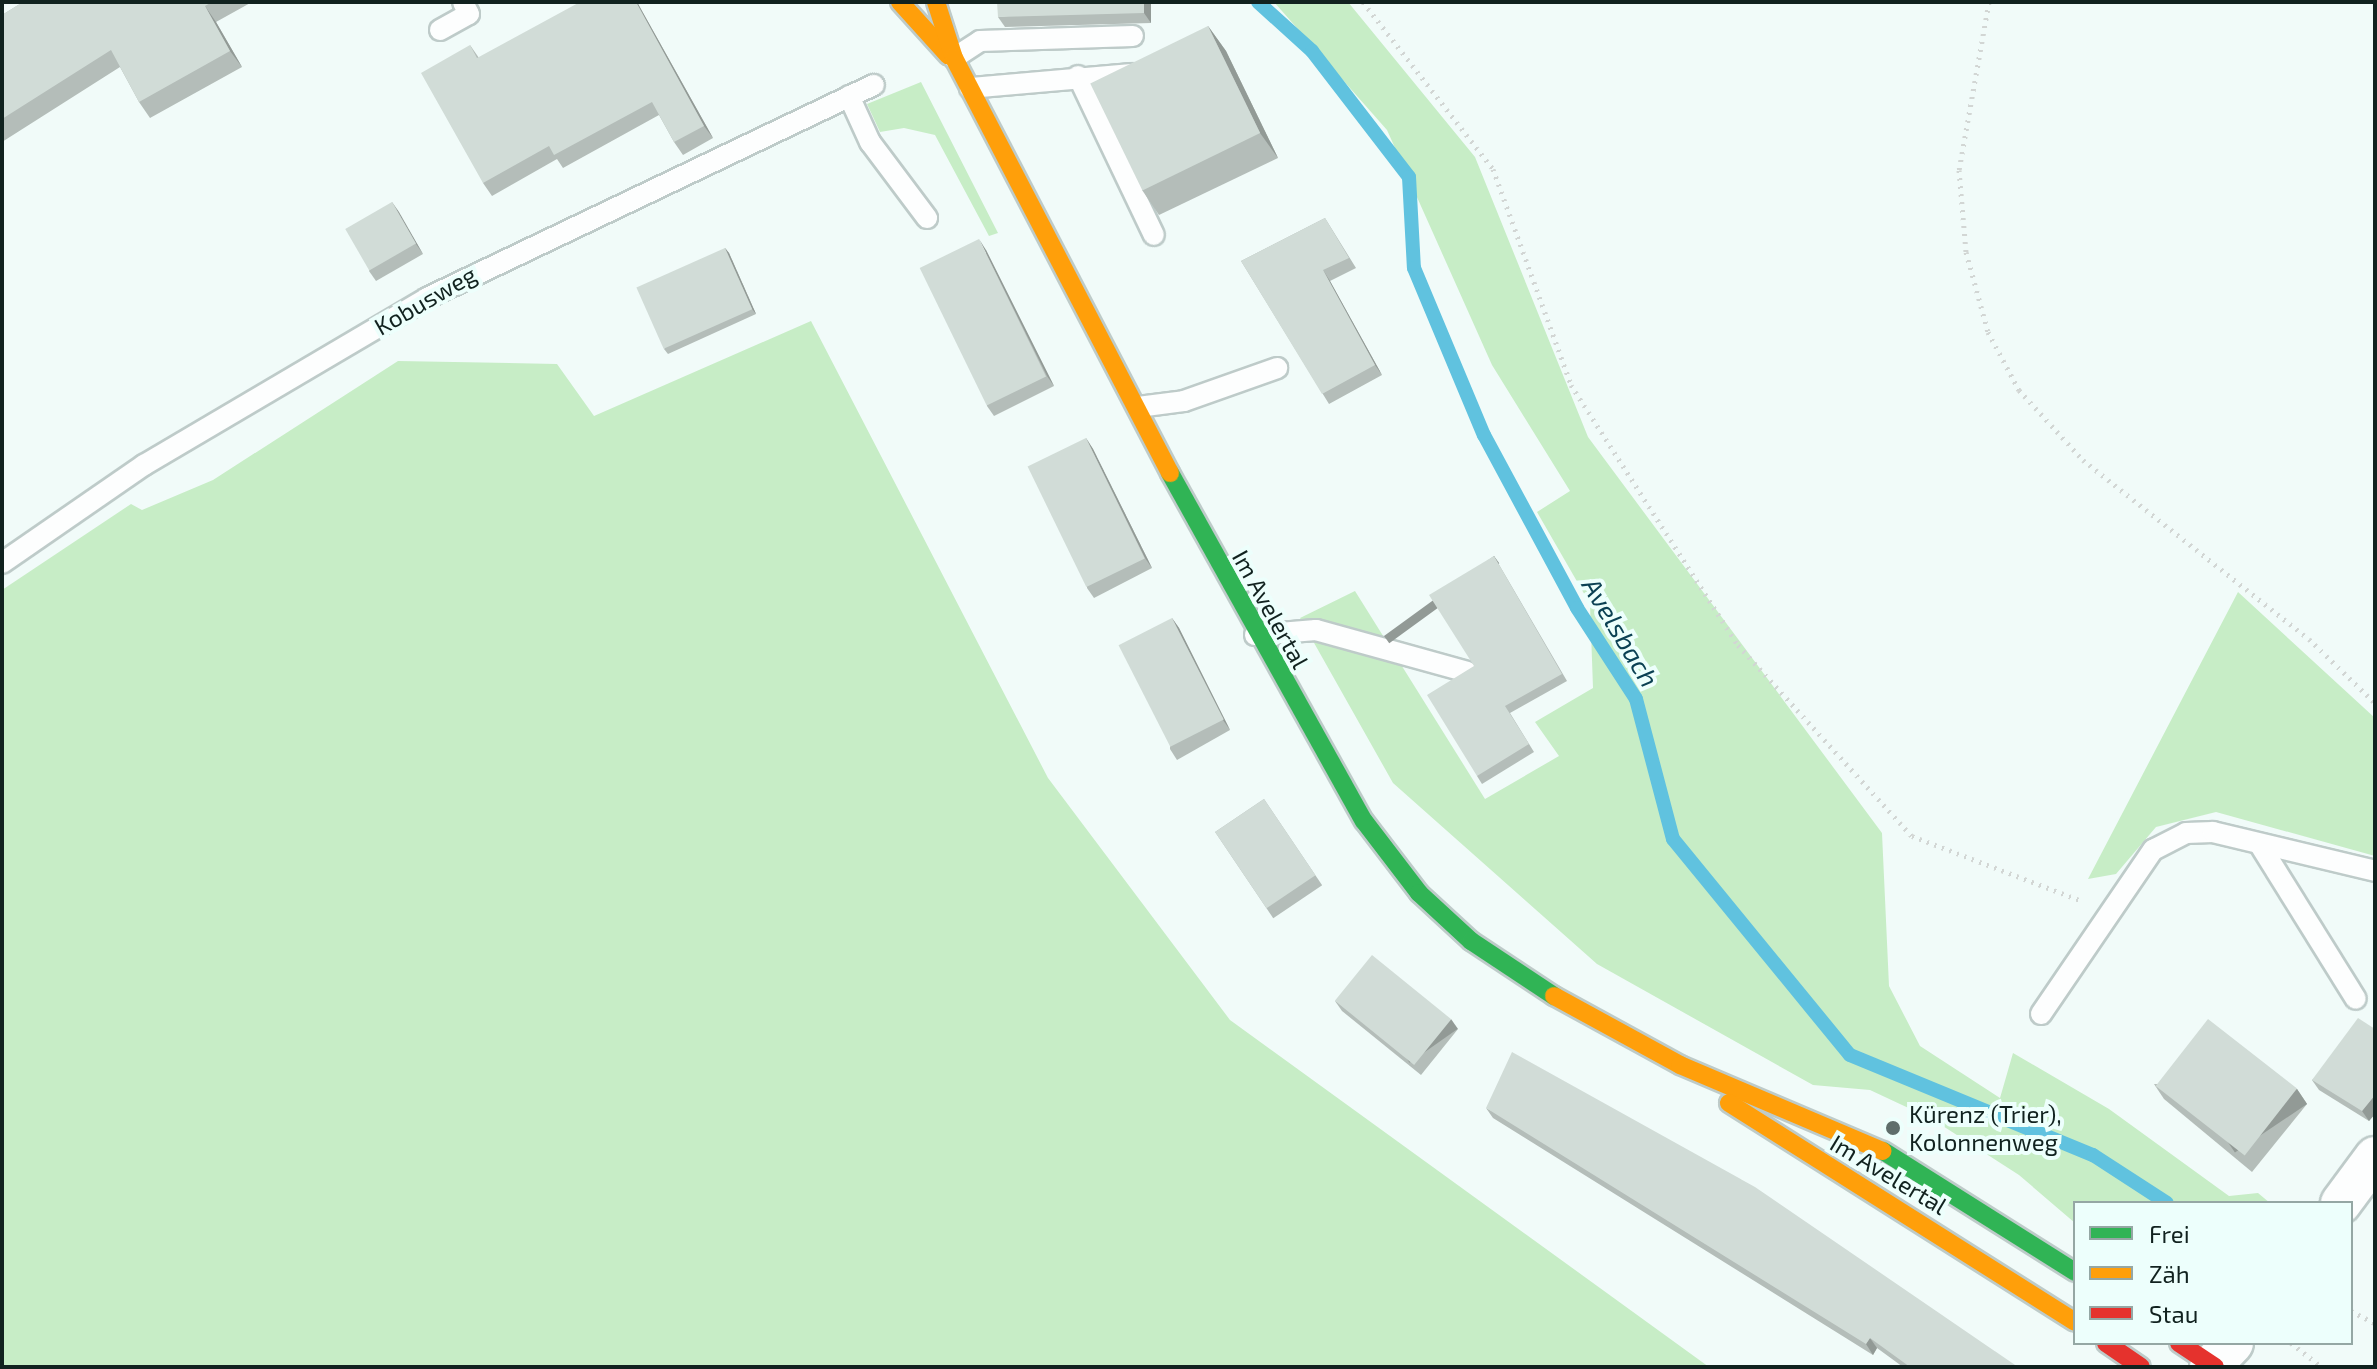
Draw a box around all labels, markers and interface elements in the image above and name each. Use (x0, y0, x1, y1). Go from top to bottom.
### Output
street label: Kobusweg (369, 259, 481, 341)
street label: Im Avelertal (1226, 544, 1316, 674)
water label: Avelsbach (1576, 572, 1666, 692)
place label: Kürenz (Trier), Kolonnenweg (1909, 1100, 2062, 1156)
marker: Kürenz (Trier), Kolonnenweg (1884, 1119, 1902, 1137)
street label: Im Avelertal (1825, 1128, 1953, 1220)
legend (2073, 1201, 2353, 1345)
text: Frei (2149, 1219, 2190, 1248)
text: Zäh (2149, 1259, 2190, 1288)
text: Stau (2149, 1299, 2198, 1328)

